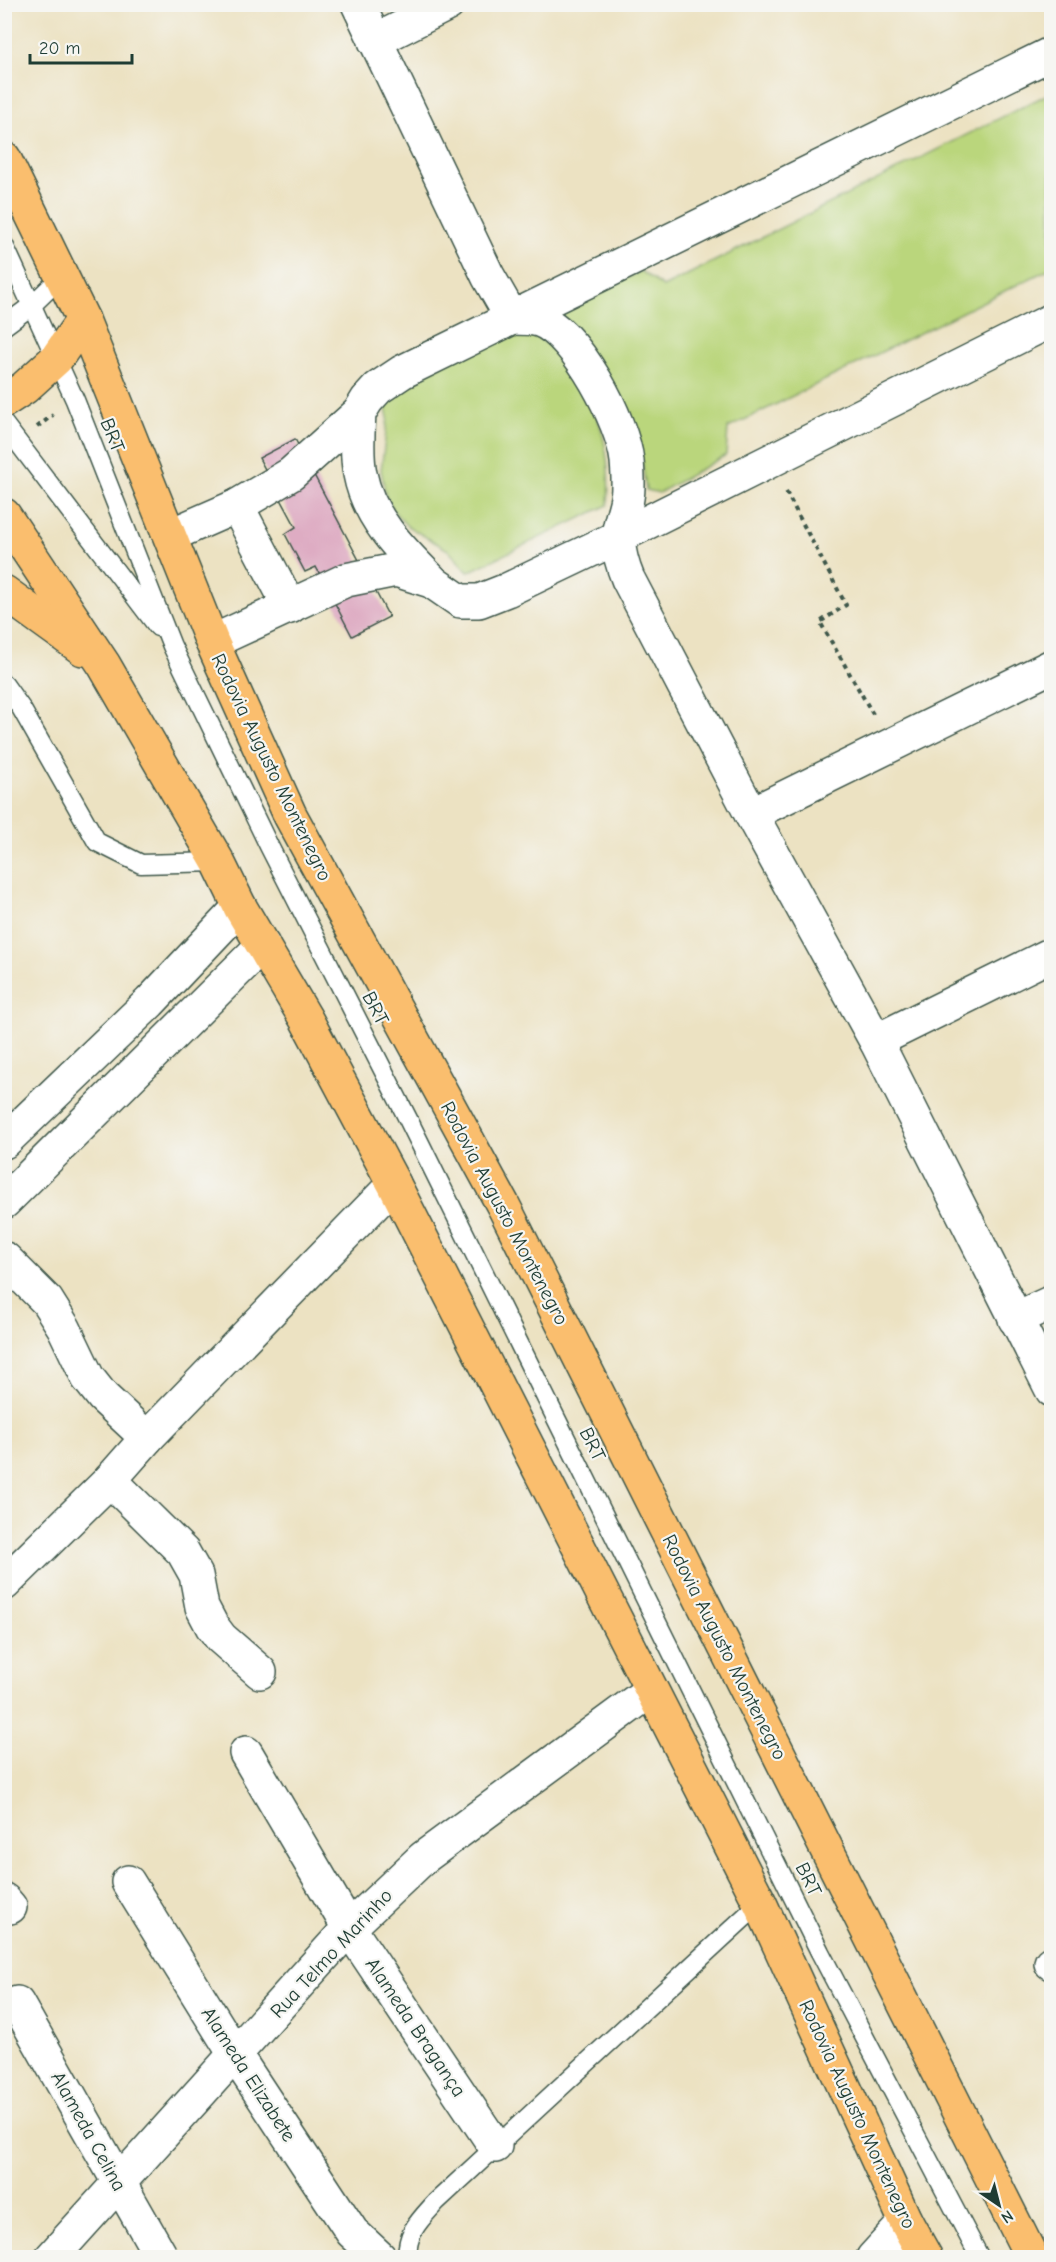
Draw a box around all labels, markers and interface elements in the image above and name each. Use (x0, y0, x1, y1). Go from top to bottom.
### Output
scale bar (30, 27, 132, 65)
text: 20 m (39, 38, 80, 59)
street label: BRT (95, 415, 130, 456)
street label: Rodovia Augusto Montenegro (206, 650, 337, 885)
street label: BRT (357, 988, 394, 1029)
street label: Rodovia Augusto Montenegro (436, 1098, 573, 1329)
street label: BRT (575, 1424, 611, 1465)
street label: Rodovia Augusto Montenegro (658, 1531, 792, 1764)
street label: BRT (791, 1859, 827, 1900)
street label: Rua Telmo Marinho (266, 1884, 397, 2023)
street label: Alameda Bragança (361, 1953, 471, 2101)
street label: Rodovia Augusto Montenegro (794, 1996, 921, 2232)
street label: Alameda Elizabete (196, 2003, 301, 2146)
street label: Alameda Celina (46, 2067, 131, 2195)
north arrow (969, 2175, 1029, 2235)
text: N (998, 2206, 1016, 2227)

